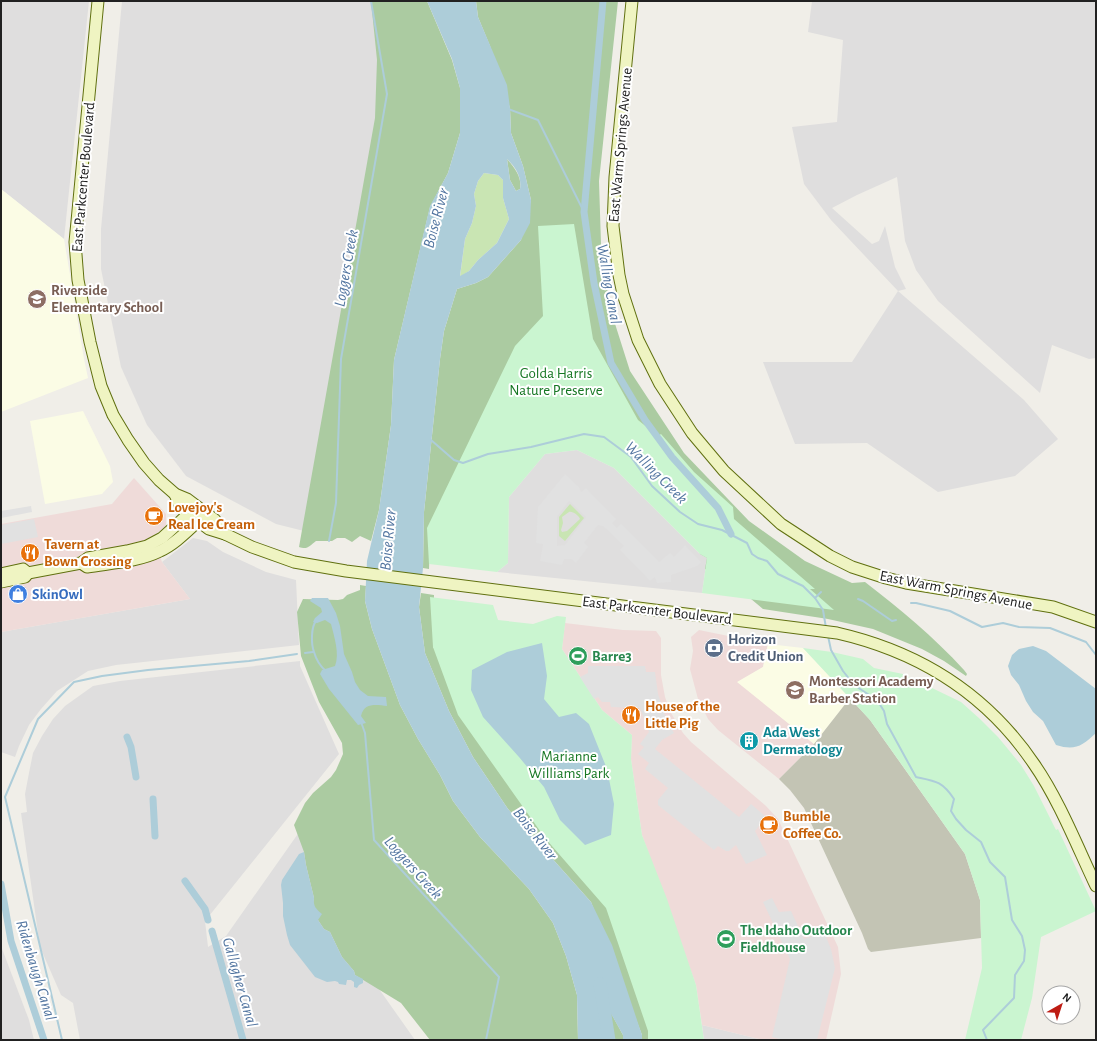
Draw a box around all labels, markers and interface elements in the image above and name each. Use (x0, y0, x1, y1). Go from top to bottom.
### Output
street label: East Warm Springs Avenue (606, 67, 635, 223)
street label: East Parkcenter Boulevard (69, 101, 98, 253)
water label: Boise River (420, 186, 452, 250)
water label: Loggers Creek (331, 228, 361, 308)
water label: Walling Canal (594, 243, 624, 326)
place label: Riverside Elementary School (51, 283, 163, 315)
school or university icon: Riverside Elementary School (26, 288, 48, 310)
park label: Golda Harris Nature Preserve (509, 366, 603, 398)
water label: Walling Creek (622, 439, 690, 507)
place label: Lovejoy's Real Ice Cream (168, 500, 255, 532)
cafe icon: Lovejoy's Real Ice Cream (143, 505, 165, 527)
water label: Boise River (377, 508, 399, 571)
place label: Tavern at Bown Crossing (44, 537, 132, 569)
restaurant icon: Tavern at Bown Crossing (19, 542, 41, 564)
street label: East Warm Springs Avenue (878, 568, 1034, 613)
shop icon: SkinOwl (7, 583, 29, 605)
place label: SkinOwl (32, 587, 83, 602)
street label: East Parkcenter Boulevard (581, 594, 733, 627)
place label: Horizon Credit Union (728, 632, 803, 664)
bank icon: Horizon Credit Union (703, 637, 725, 659)
sports icon: Barre3 (567, 645, 589, 667)
place label: Barre3 (592, 649, 632, 664)
place label: Montessori Academy Barber Station (809, 674, 934, 706)
school or university icon: Montessori Academy Barber Station (784, 679, 806, 701)
place label: House of the Little Pig (645, 699, 720, 731)
restaurant icon: House of the Little Pig (620, 704, 642, 726)
place label: Ada West Dermatology (763, 725, 843, 757)
building icon: Ada West Dermatology (738, 730, 760, 752)
park label: Marianne Williams Park (529, 749, 610, 781)
water label: Boise River (510, 805, 561, 863)
place label: Bumble Coffee Co. (783, 809, 842, 841)
cafe icon: Bumble Coffee Co. (758, 814, 780, 836)
water label: Loggers Creek (381, 833, 445, 902)
water label: Ridenbaugh Canal (13, 918, 59, 1022)
place label: The Idaho Outdoor Fieldhouse (740, 923, 853, 955)
sports icon: The Idaho Outdoor Fieldhouse (715, 928, 737, 950)
water label: Gallagher Canal (220, 936, 260, 1029)
north arrow (1041, 985, 1081, 1025)
text: N (1061, 991, 1073, 1004)

